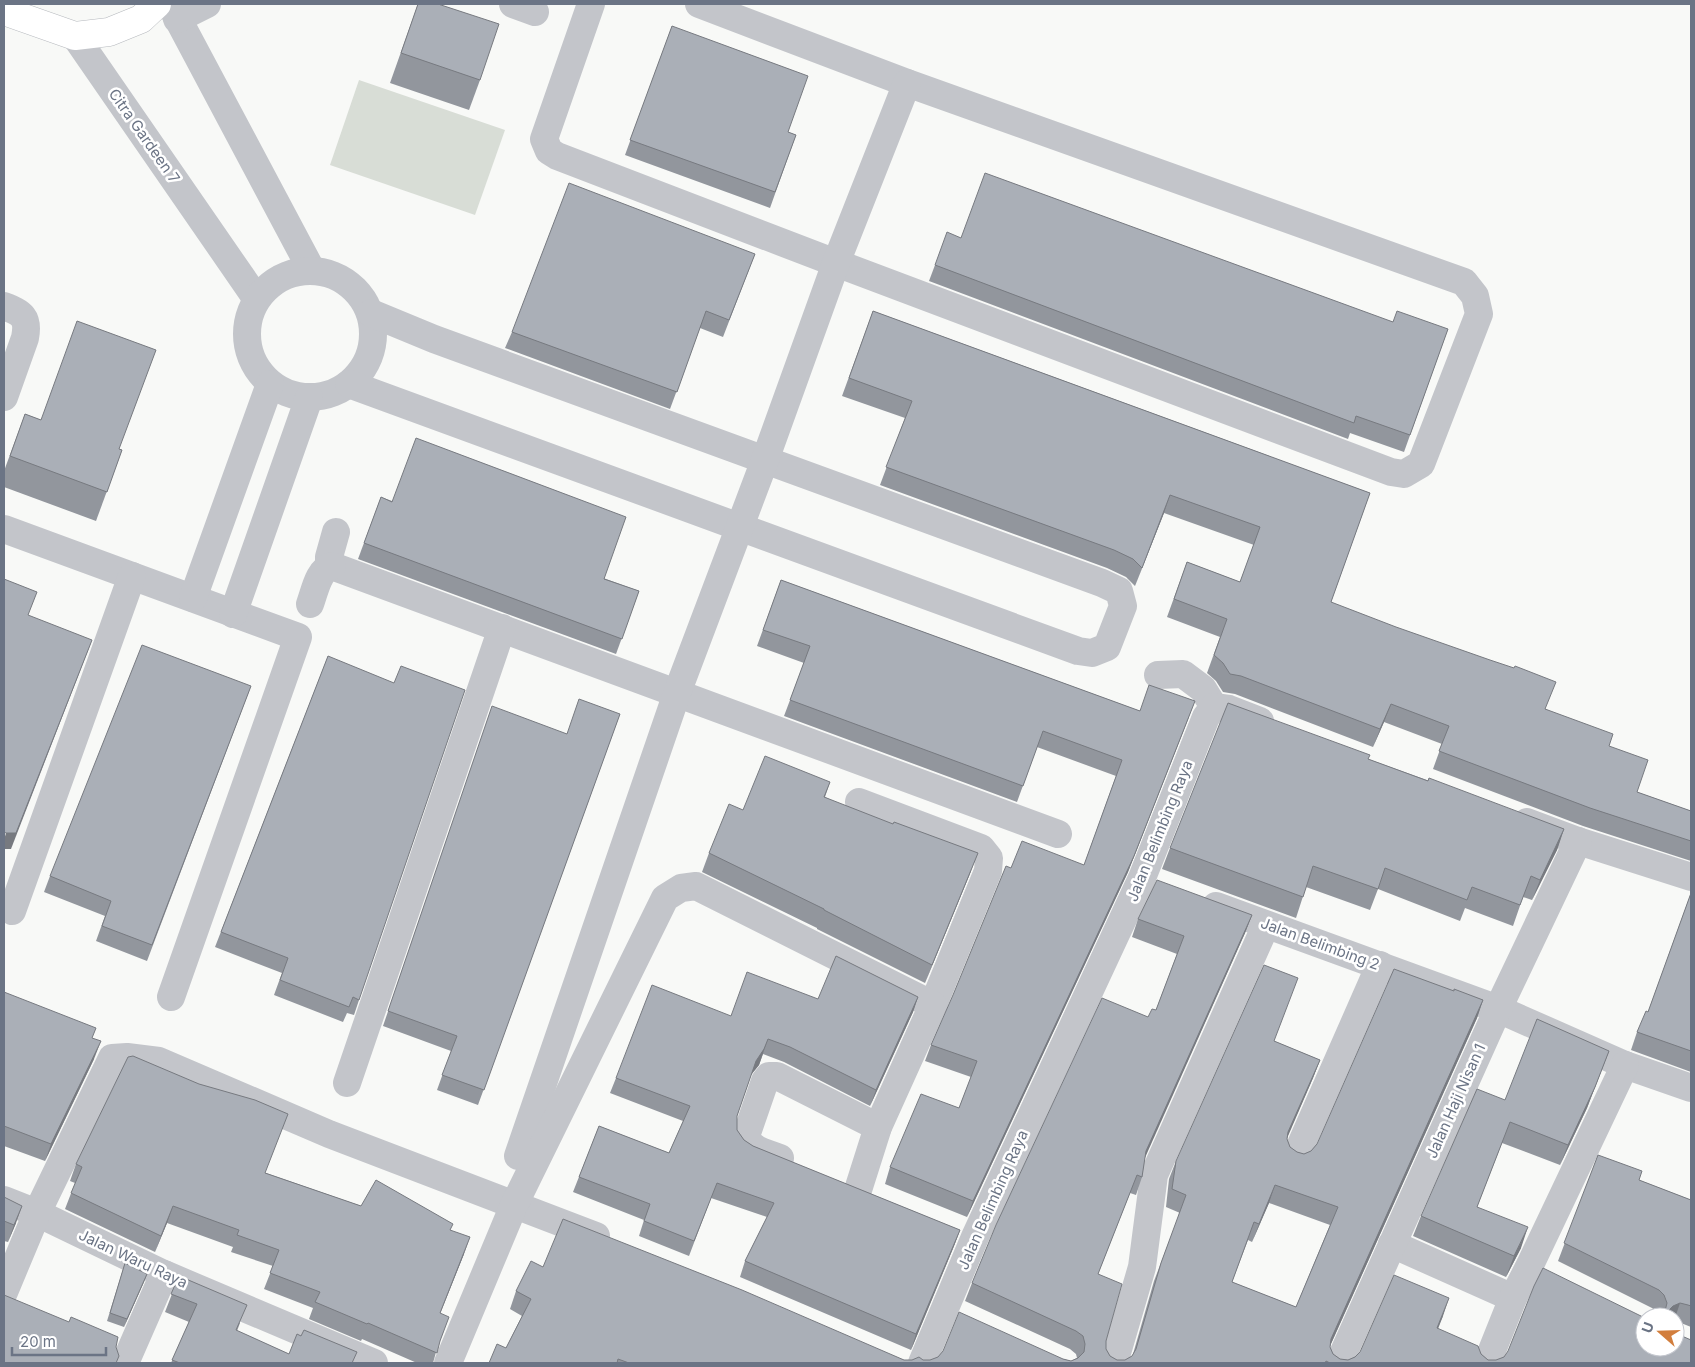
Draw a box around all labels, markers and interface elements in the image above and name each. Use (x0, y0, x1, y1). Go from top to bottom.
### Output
street label: Citra Gardeen 7 (105, 85, 184, 187)
street label: Jalan Belimbing Raya (1122, 757, 1197, 904)
street label: Jalan Belimbing 2 (1258, 913, 1382, 974)
street label: Jalan Haji Nisan 1 (1422, 1040, 1489, 1161)
street label: Jalan Belimbing Raya (953, 1127, 1032, 1273)
street label: Jalan Waru Raya (76, 1225, 191, 1292)
north arrow (1635, 1307, 1685, 1357)
text: U (1638, 1320, 1657, 1335)
scale bar (12, 1324, 106, 1356)
text: 20 m (20, 1332, 56, 1351)

